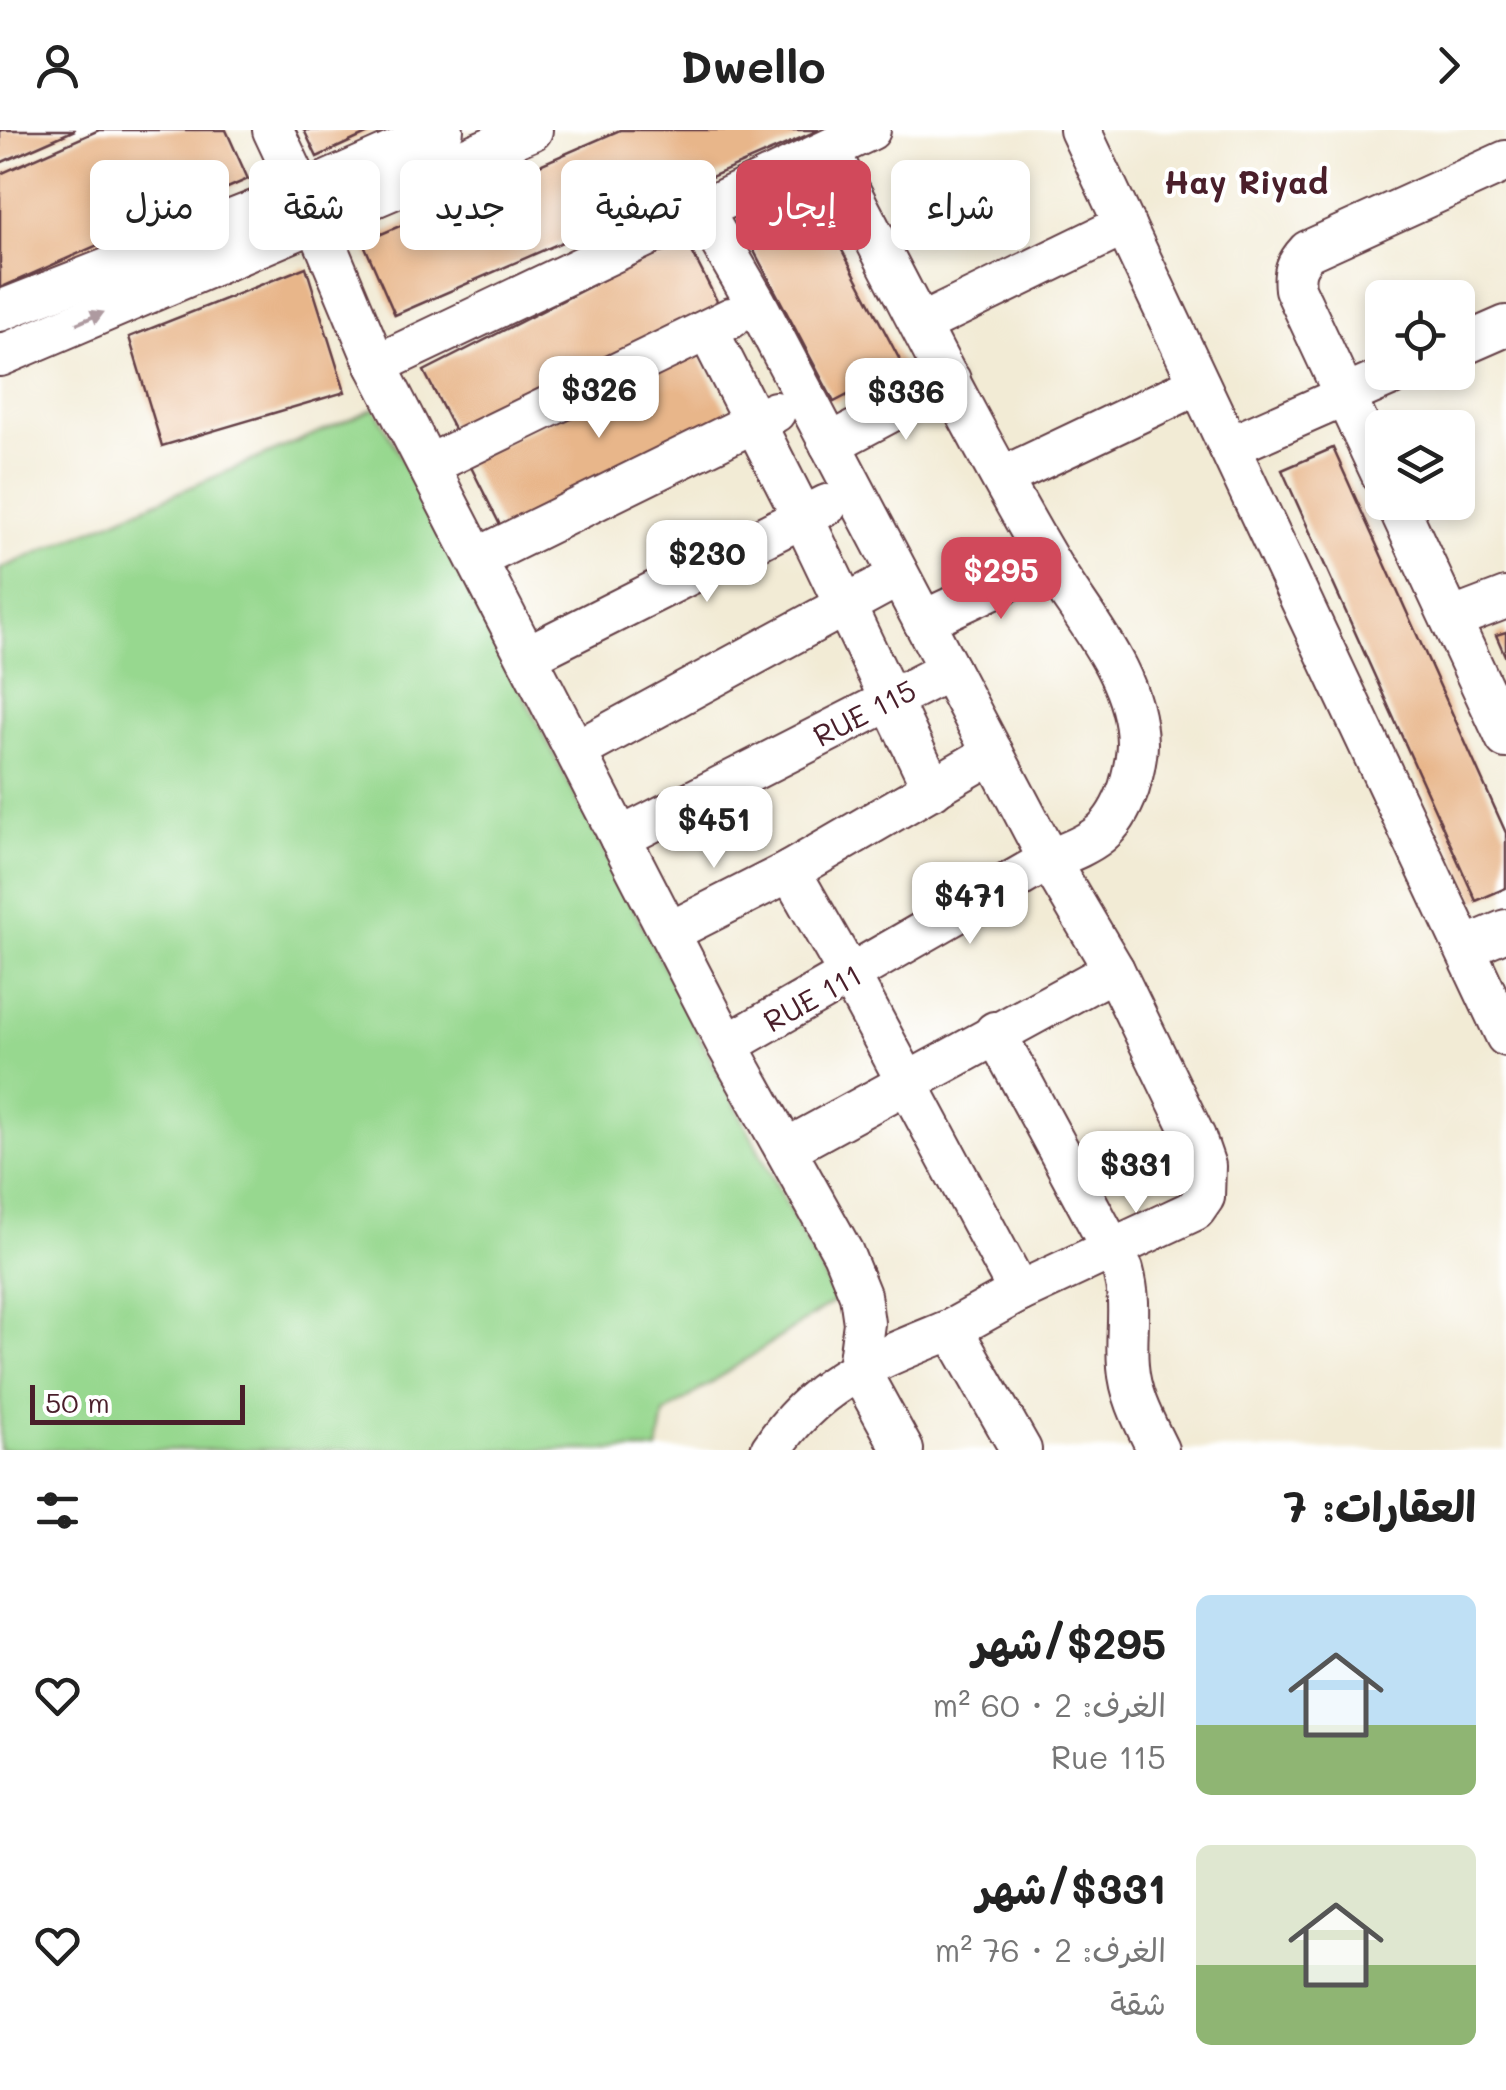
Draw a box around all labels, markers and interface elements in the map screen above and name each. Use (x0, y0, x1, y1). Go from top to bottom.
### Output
text: Dwello (680, 36, 826, 94)
icon: person (30, 38, 85, 93)
icon: forward (1421, 38, 1476, 93)
chip: منزل (90, 160, 229, 250)
chip: شقة (249, 160, 380, 250)
chip: جديد (400, 160, 541, 250)
chip: تصفية (561, 160, 716, 250)
chip: إيجار (736, 160, 871, 250)
chip: شراء (891, 160, 1030, 250)
district label: Hay Riyad (1164, 160, 1328, 203)
map controls (1365, 280, 1475, 520)
button: locate (1365, 280, 1475, 390)
one-way arrow (75, 310, 105, 326)
pin: $326 (540, 356, 658, 441)
pin: $336 (847, 358, 965, 443)
text: $326 (561, 367, 637, 409)
text: $336 (867, 369, 945, 411)
button: layers (1365, 410, 1475, 520)
pin: $230 (648, 520, 766, 605)
text: $230 (668, 531, 746, 573)
pin: $295 (942, 537, 1060, 622)
text: $295 (963, 548, 1039, 590)
street label: RUE 115 (806, 669, 922, 755)
pin: $451 (655, 786, 773, 871)
text: $451 (678, 797, 750, 839)
pin: $471 (911, 862, 1029, 947)
text: $471 (934, 873, 1006, 915)
street label: RUE 111 (756, 954, 868, 1040)
pin: $331 (1077, 1131, 1195, 1216)
text: $331 (1100, 1142, 1172, 1184)
scale bar (30, 1380, 245, 1424)
text: 50 m (45, 1384, 110, 1420)
text: العقارات: 7 (1283, 1478, 1476, 1533)
icon: filters (30, 1483, 85, 1538)
text: $295/شهر (972, 1615, 1166, 1670)
icon: home (1276, 1635, 1396, 1755)
icon: heart (30, 1668, 85, 1723)
text: الغرف: 2 · 60 m² (933, 1683, 1166, 1725)
text: Rue 115 (1051, 1735, 1166, 1777)
text: $331/شهر (977, 1860, 1166, 1915)
icon: home (1276, 1885, 1396, 2005)
icon: heart (30, 1918, 85, 1973)
text: الغرف: 2 · 76 m² (935, 1928, 1166, 1970)
text: شقة (1110, 1981, 1166, 2023)

